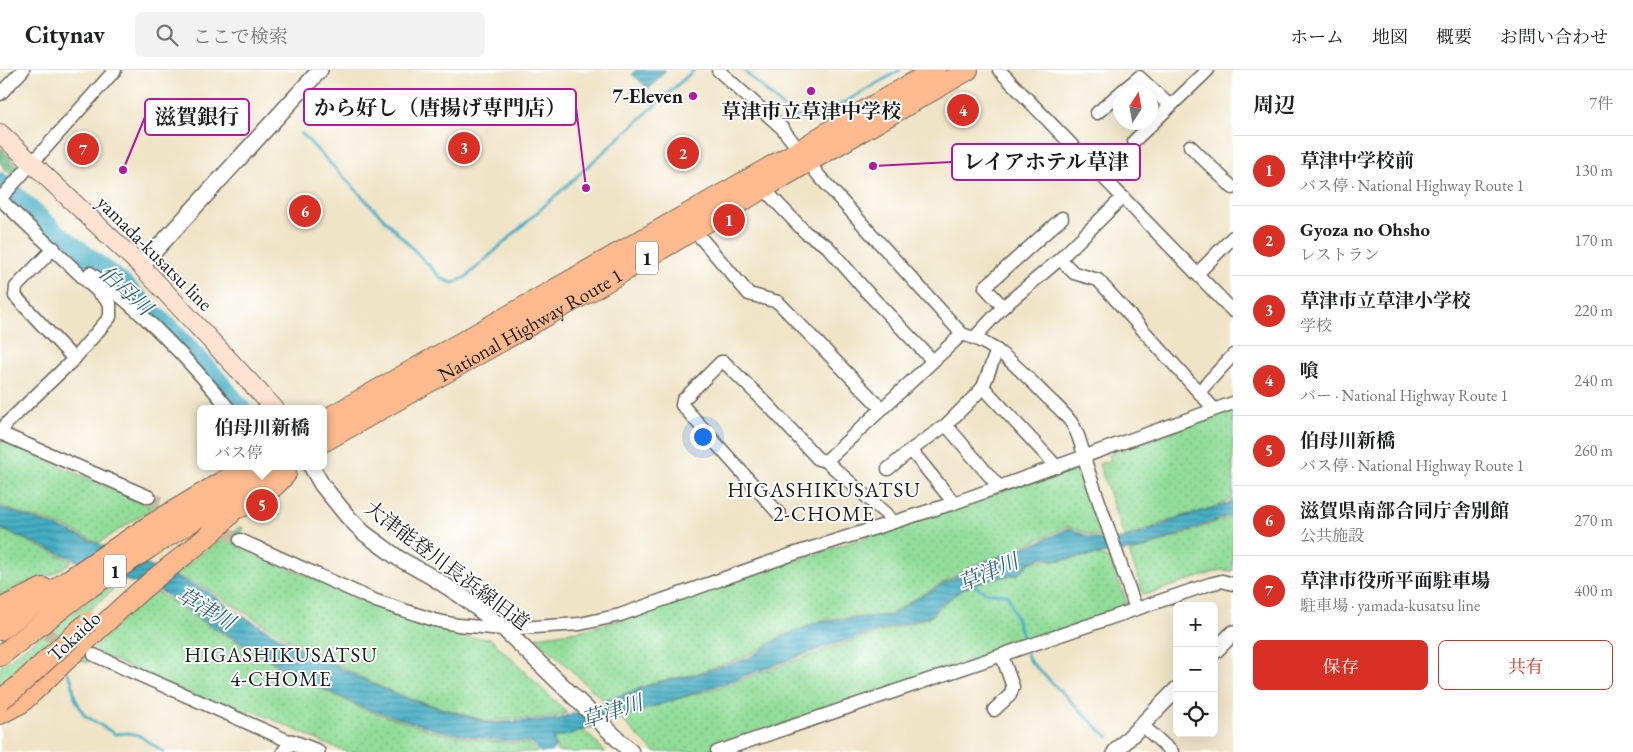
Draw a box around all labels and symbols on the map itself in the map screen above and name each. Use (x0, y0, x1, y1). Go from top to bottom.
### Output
place label: 7-Eleven (612, 83, 683, 109)
marker: 草津市立草津中学校 (805, 85, 817, 97)
north arrow (1113, 85, 1158, 130)
callout: から好し（唐揚げ専門店） (304, 89, 576, 125)
marker: 7-Eleven (687, 90, 699, 102)
pin: 4 (947, 91, 979, 129)
text: から好し（唐揚げ専門店） (314, 94, 566, 121)
place label: 草津市立草津中学校 (721, 98, 901, 124)
callout: 滋賀銀行 (145, 99, 249, 135)
text: 滋賀銀行 (155, 103, 239, 130)
pin: 3 (448, 129, 480, 167)
pin: 7 (67, 130, 99, 168)
pin: 2 (667, 134, 699, 172)
callout: レイアホテル草津 (952, 144, 1140, 180)
text: レイアホテル草津 (963, 148, 1129, 175)
street label: yamada-kusatsu line (92, 190, 219, 317)
pin: 6 (289, 192, 321, 230)
pin: 1 (713, 201, 745, 239)
road number: 1 (636, 242, 658, 274)
water label: 伯母川 (94, 259, 160, 322)
street label: National Highway Route 1 (433, 262, 627, 387)
your location (690, 424, 716, 450)
district label: HIGASHIKUSATSU 2-CHOME (727, 476, 921, 527)
pin: 5 (246, 486, 278, 524)
street label: 大津能登川長浜線旧道 (359, 494, 535, 636)
water label: 草津川 (954, 546, 1024, 597)
road number: 1 (104, 554, 126, 588)
water label: 草津川 (172, 581, 242, 636)
street label: Tokaido (42, 605, 106, 667)
district label: HIGASHIKUSATSU 4-CHOME (184, 641, 378, 692)
water label: 草津川 (578, 688, 648, 734)

